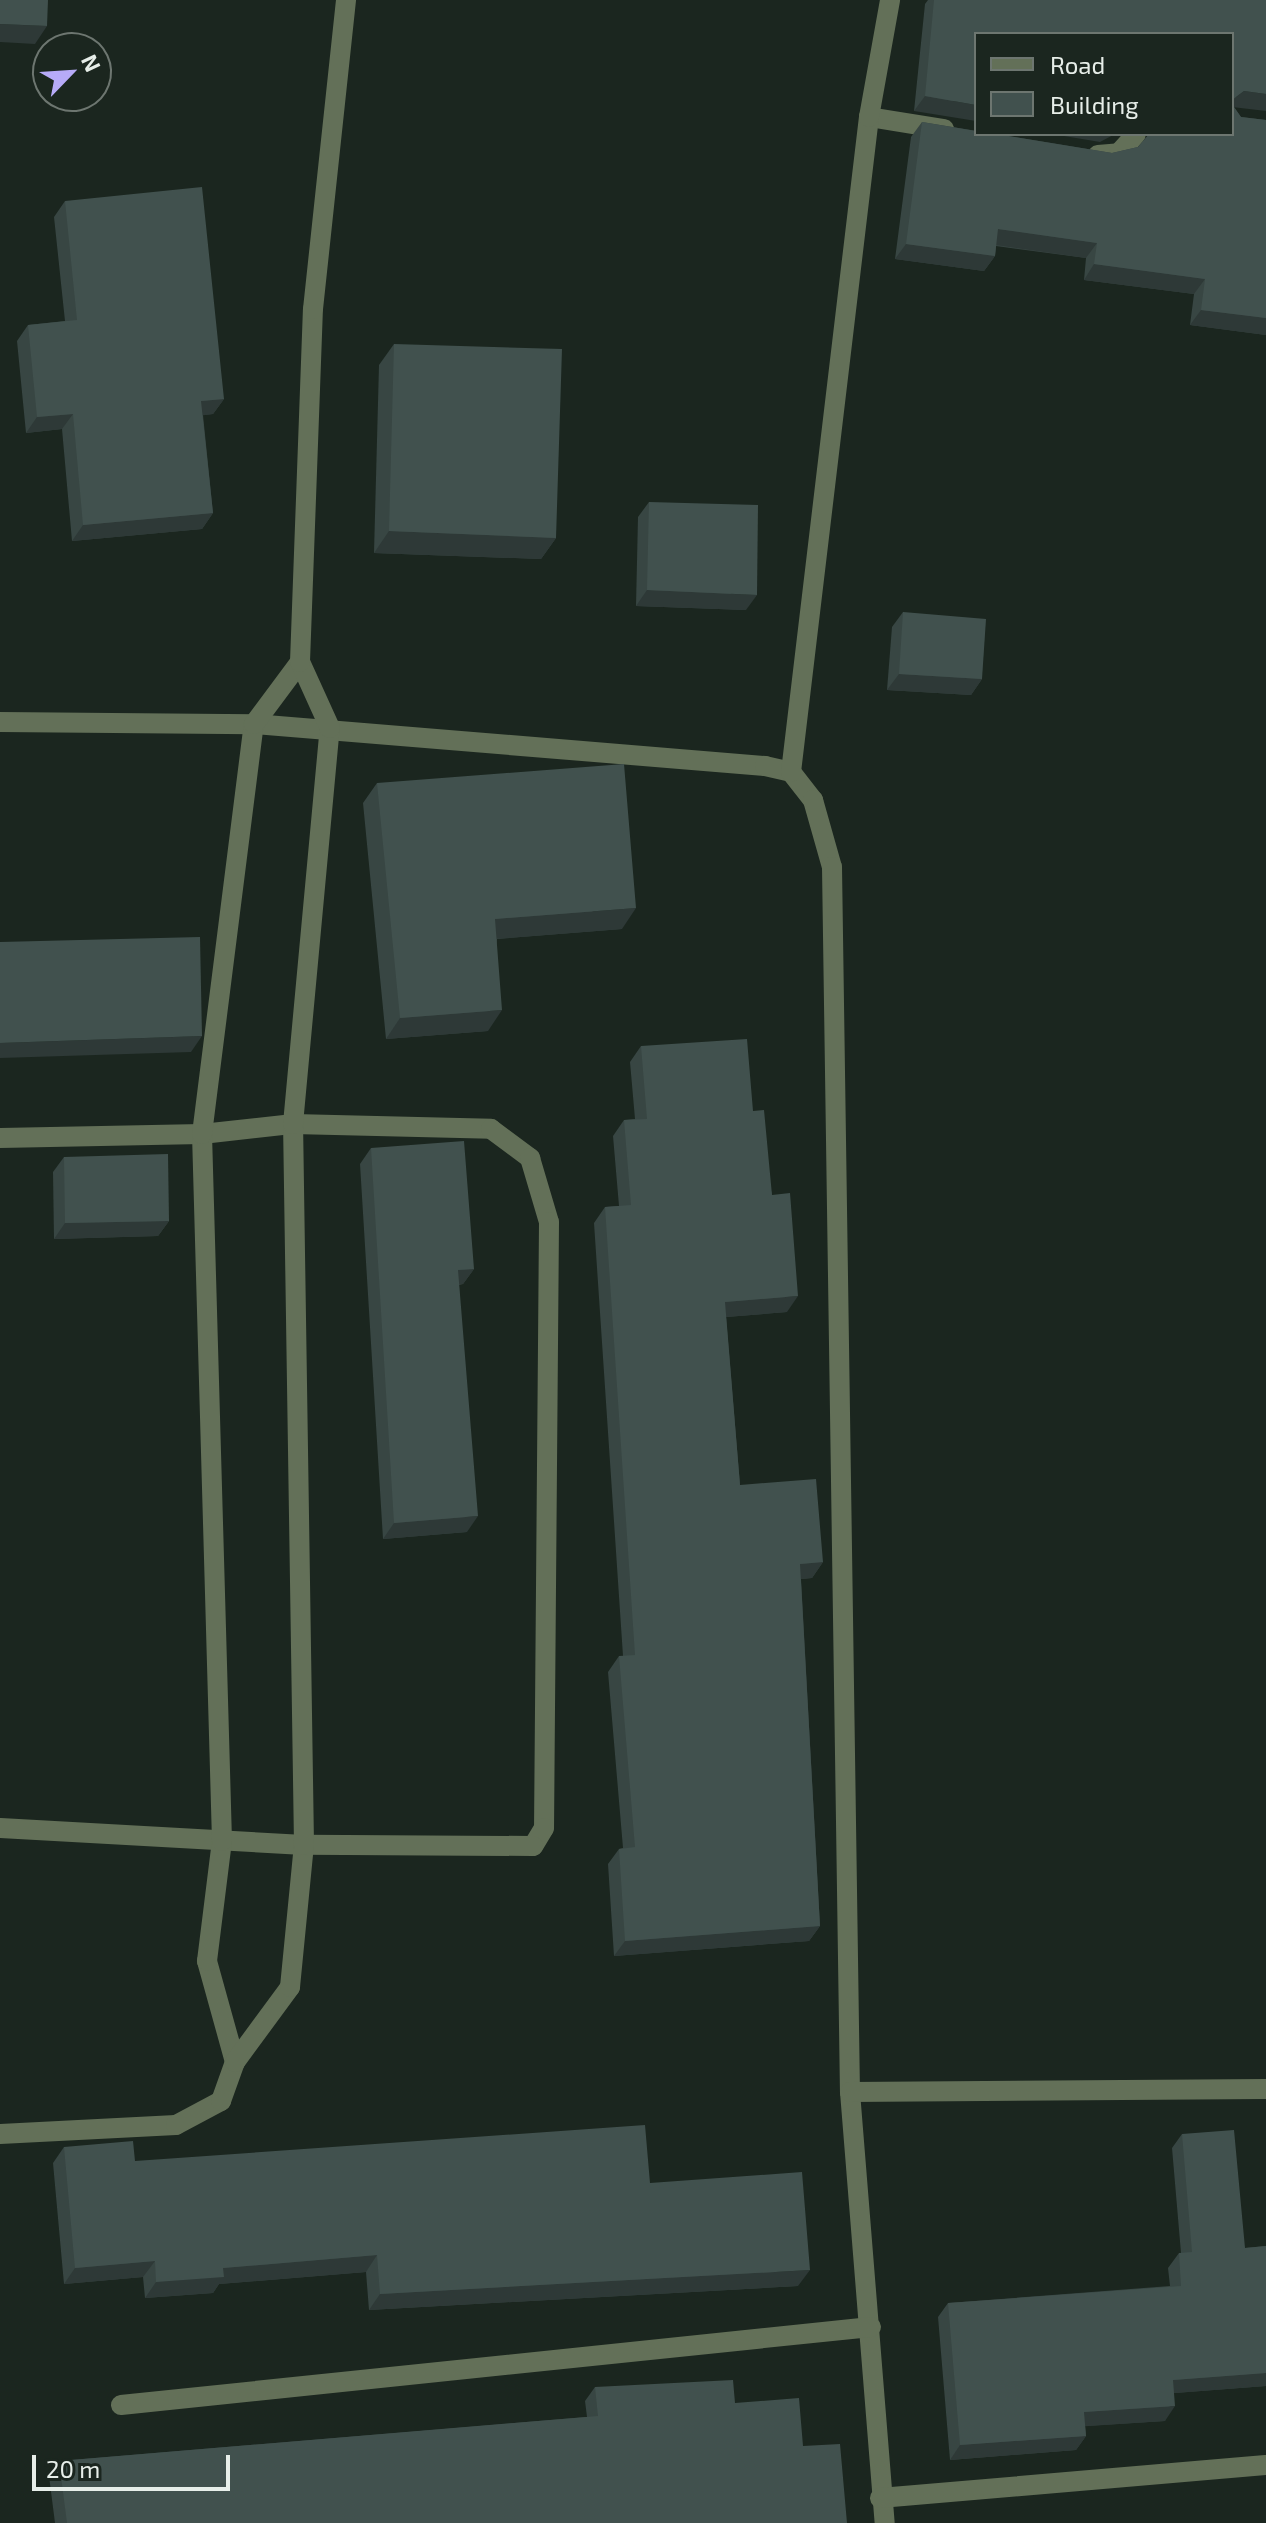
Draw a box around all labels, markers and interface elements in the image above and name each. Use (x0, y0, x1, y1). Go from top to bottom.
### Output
north arrow (32, 32, 112, 112)
legend (974, 32, 1234, 136)
text: N (77, 50, 107, 75)
text: Road (1050, 50, 1105, 79)
text: Building (1050, 90, 1139, 119)
scale bar (36, 2439, 234, 2489)
text: 20 m (46, 2454, 100, 2483)

